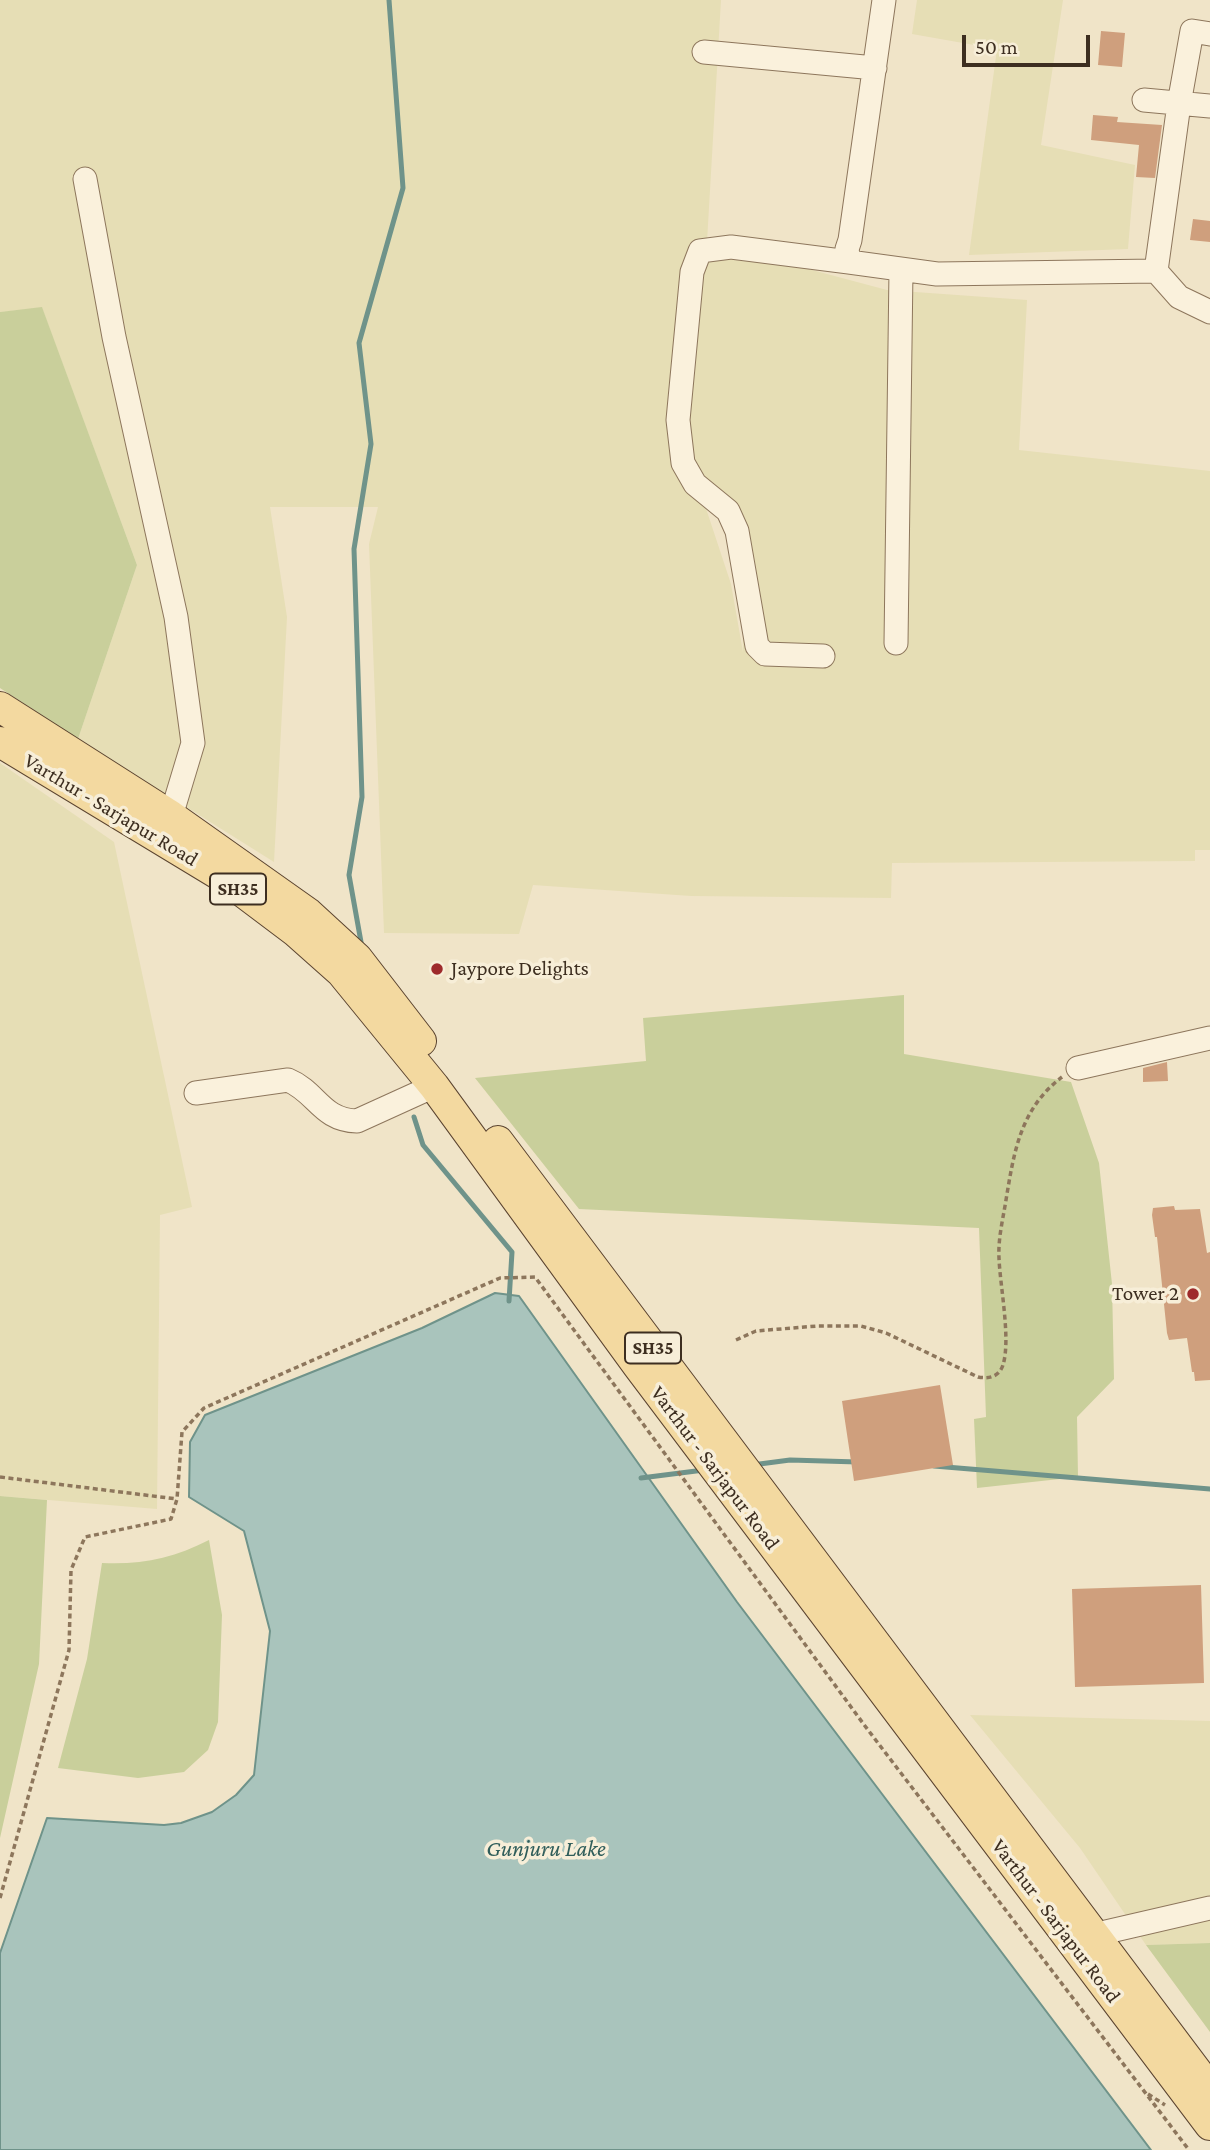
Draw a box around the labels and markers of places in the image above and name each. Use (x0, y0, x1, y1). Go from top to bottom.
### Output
place label: Jaypore Delights (451, 956, 589, 982)
marker: Jaypore Delights (429, 961, 445, 977)
place label: Tower 2 (1112, 1281, 1179, 1307)
marker: Tower 2 (1185, 1286, 1201, 1302)

